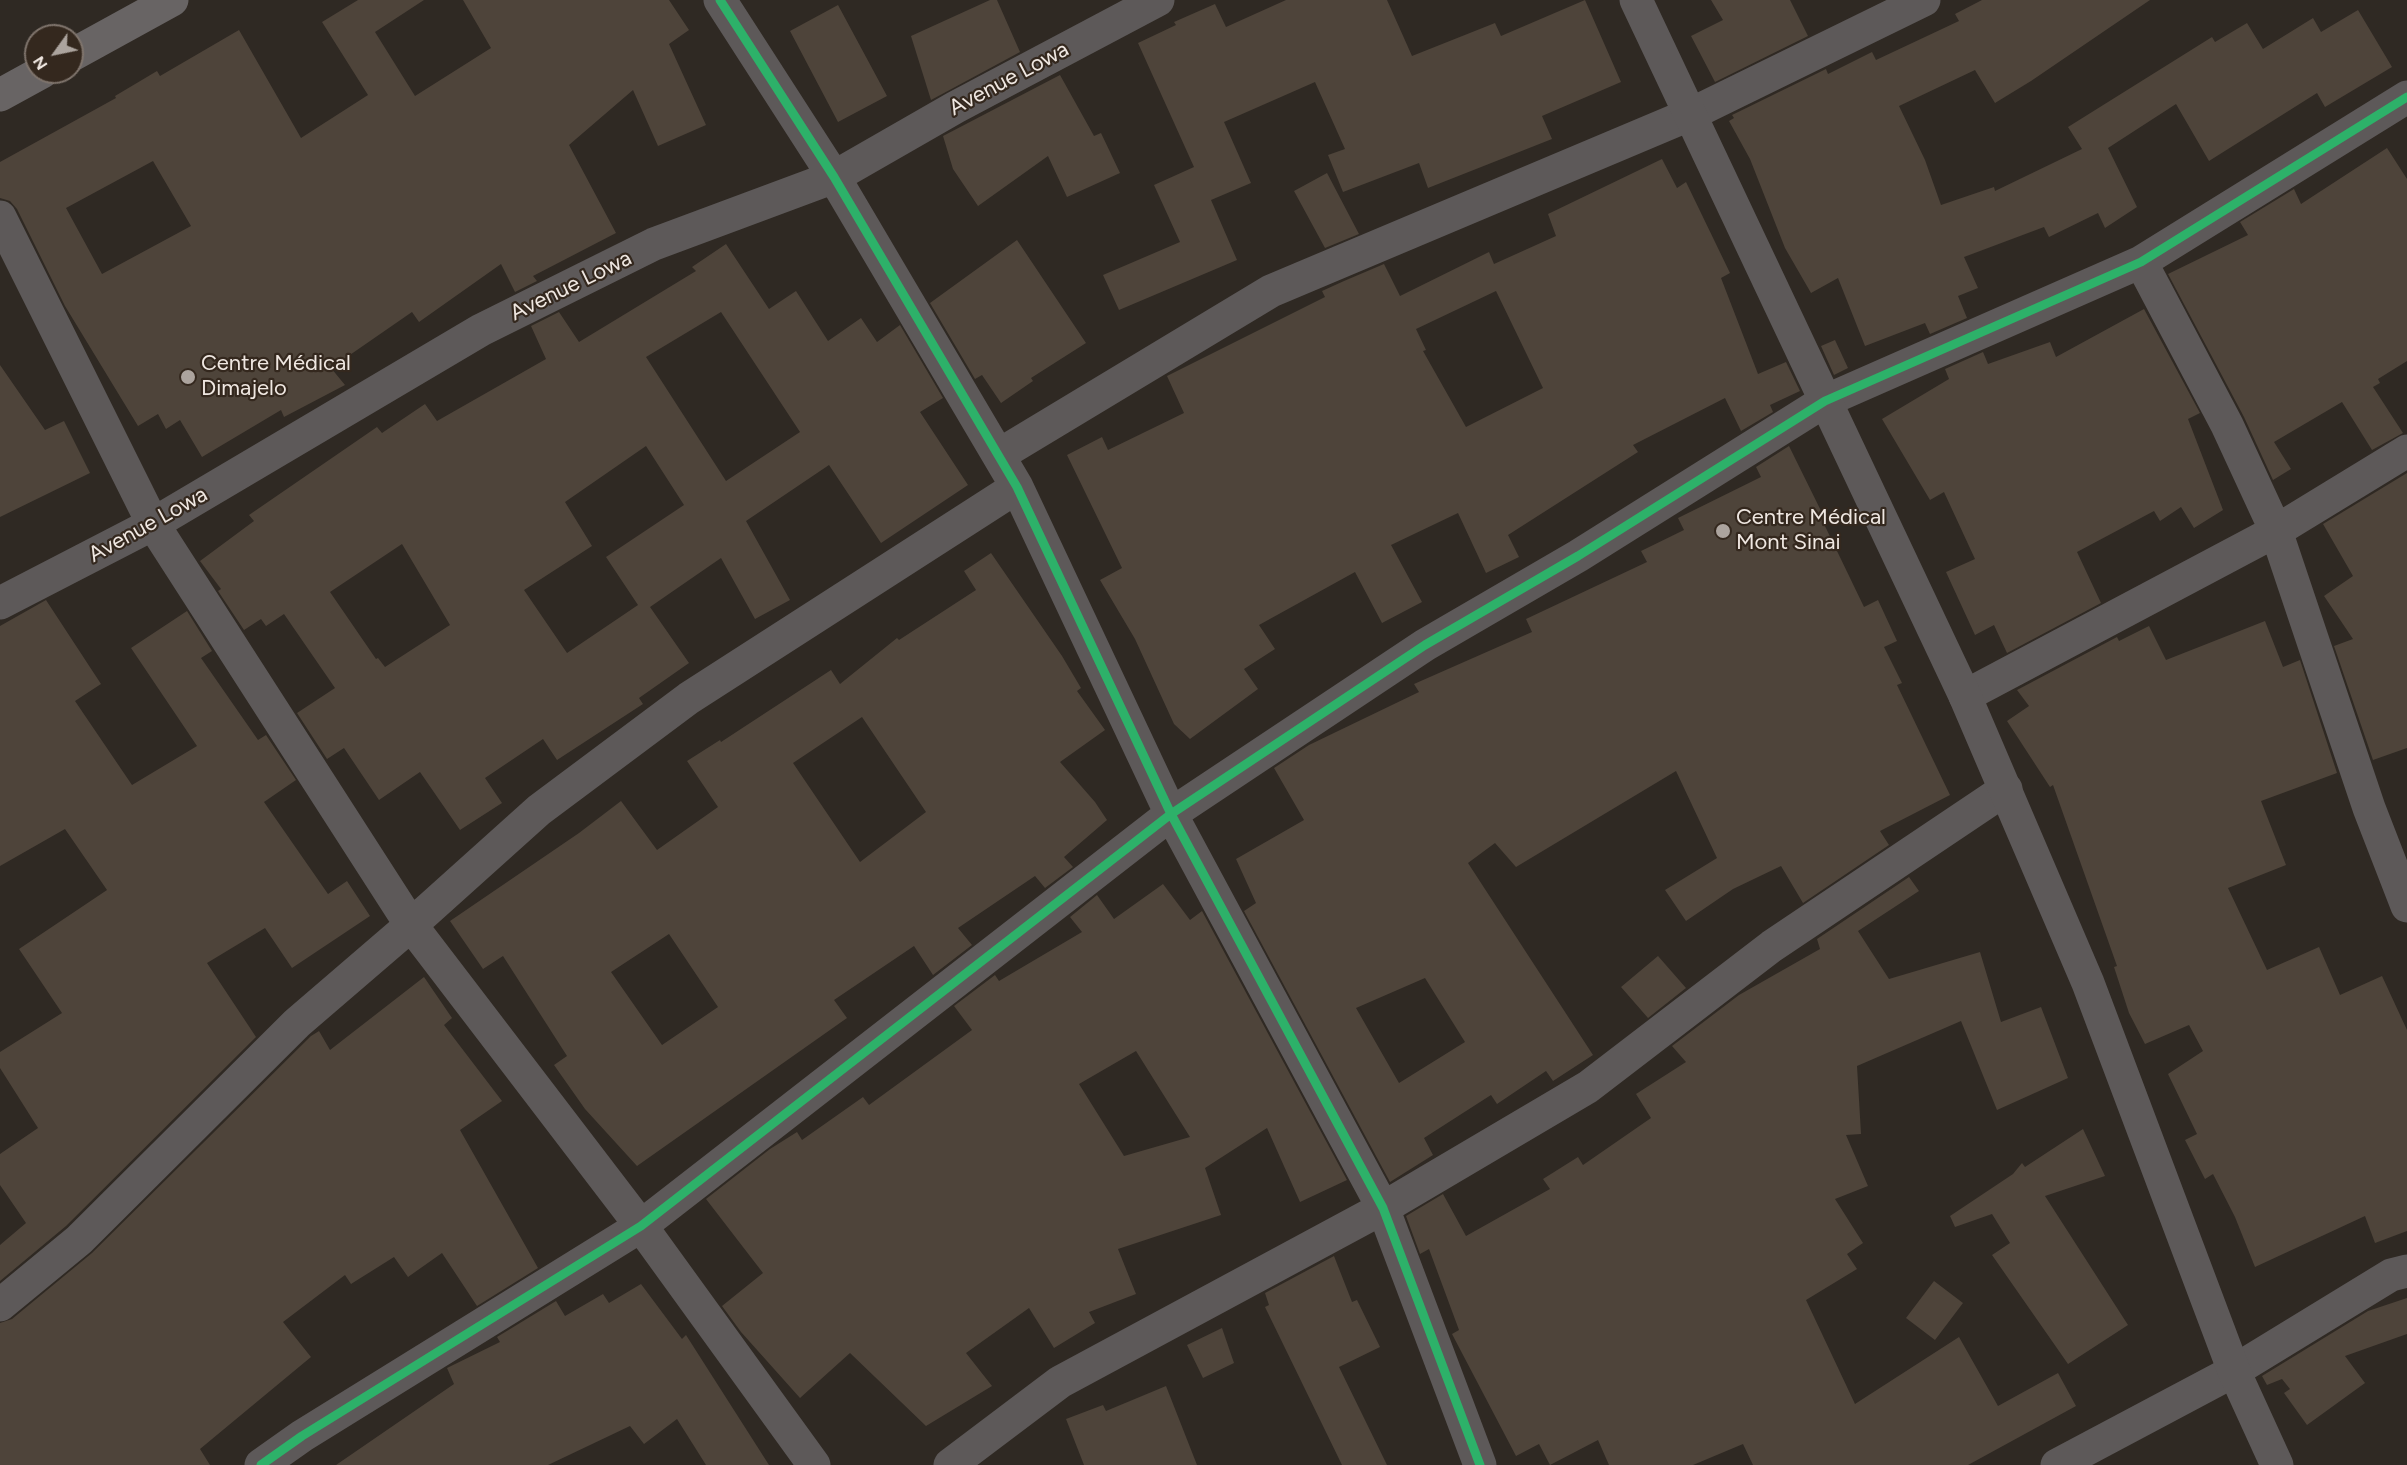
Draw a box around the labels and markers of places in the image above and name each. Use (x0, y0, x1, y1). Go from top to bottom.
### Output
place label: Centre Médical Dimajelo (201, 351, 351, 402)
marker: Centre Médical Dimajelo (179, 368, 197, 386)
place label: Centre Médical Mont Sinai (1736, 505, 1886, 556)
marker: Centre Médical Mont Sinai (1714, 522, 1732, 540)

